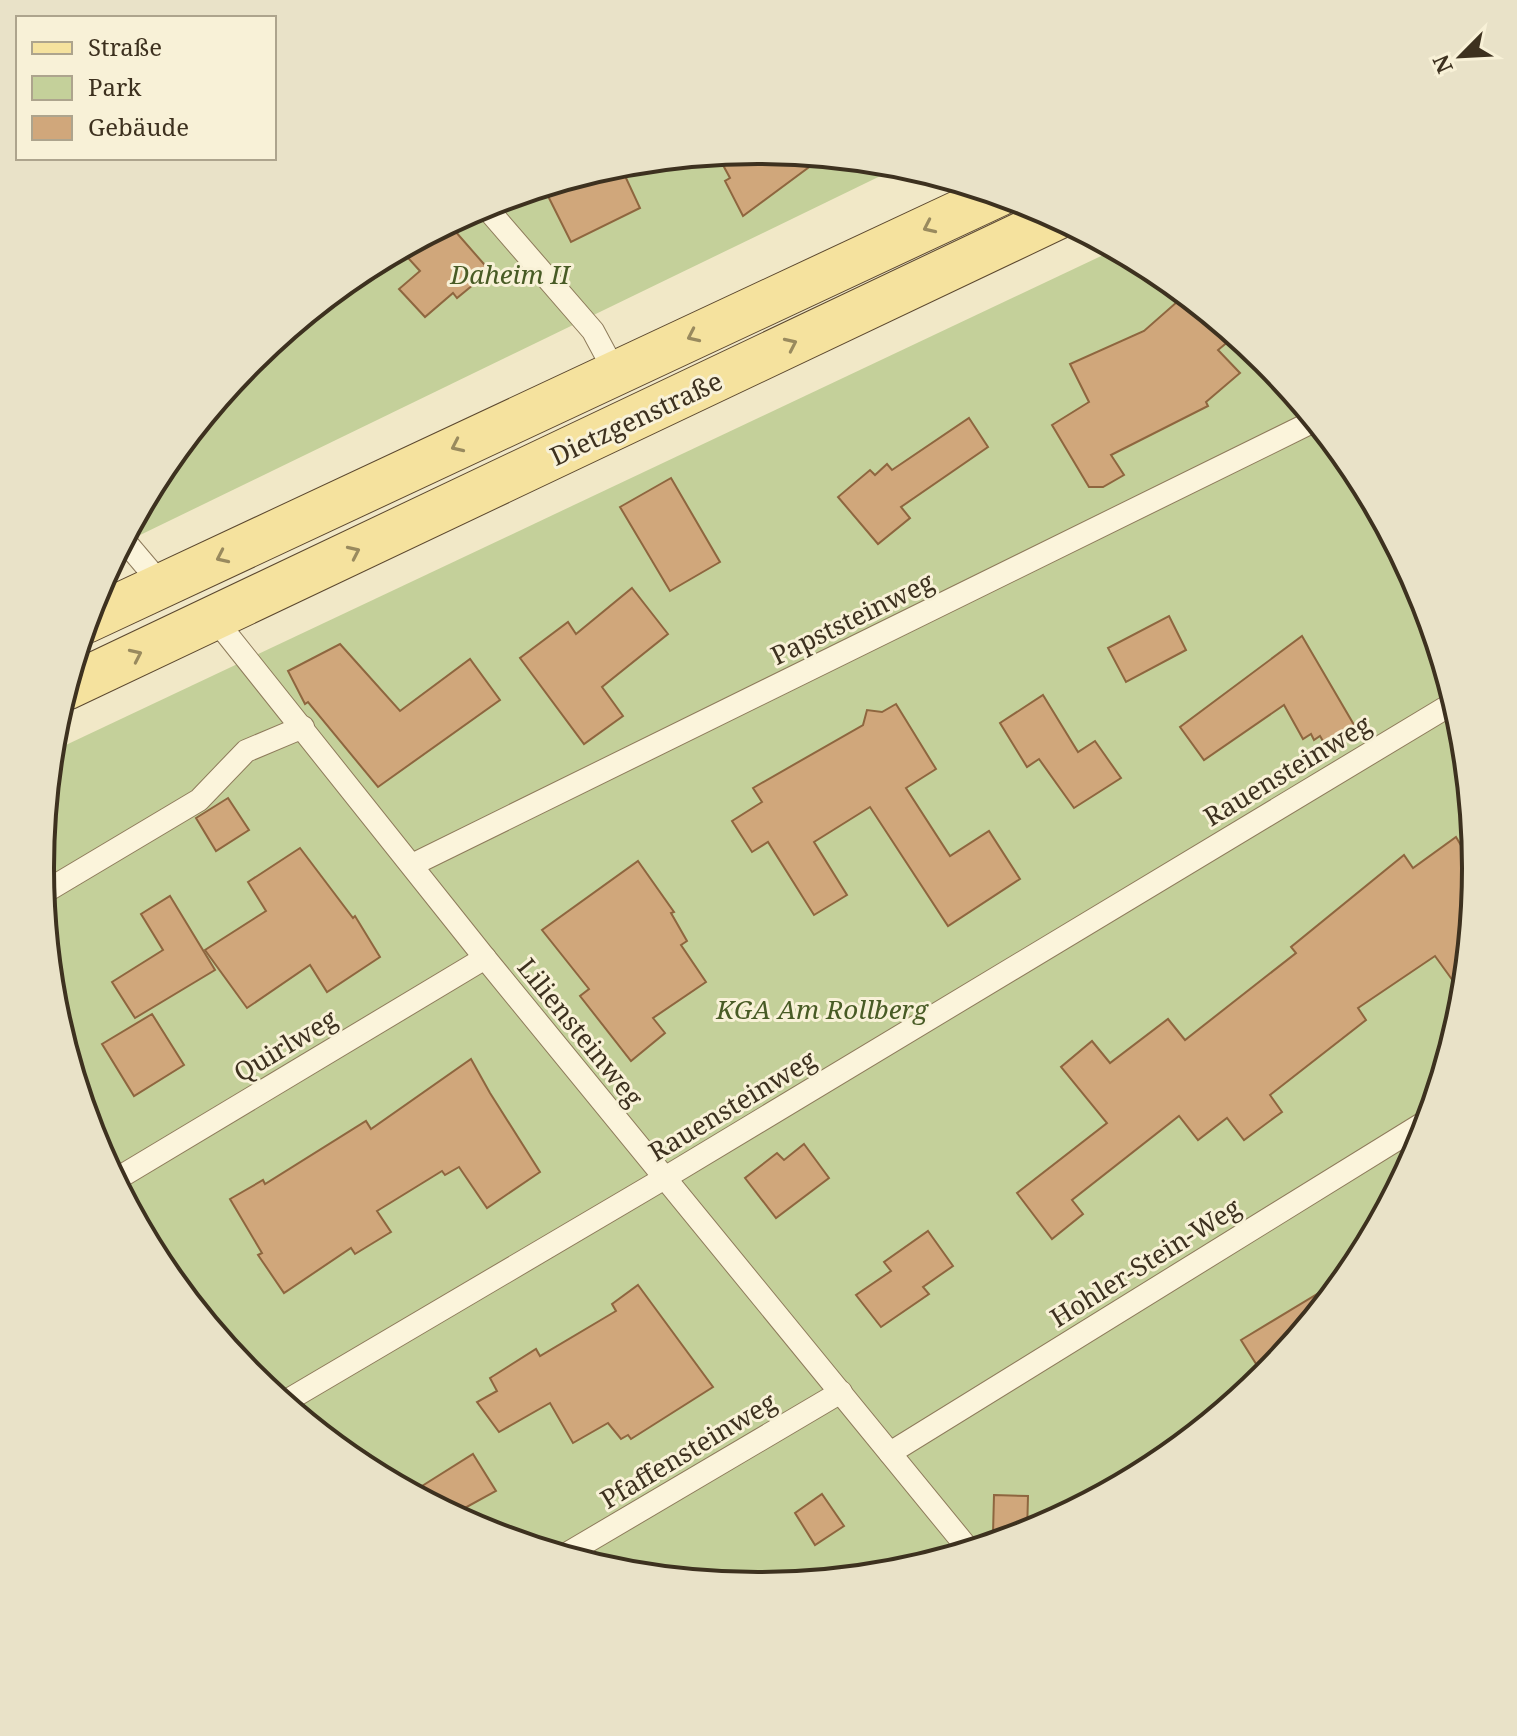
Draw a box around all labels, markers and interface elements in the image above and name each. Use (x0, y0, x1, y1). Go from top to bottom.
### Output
legend (16, 16, 276, 160)
north arrow (1421, 16, 1501, 96)
text: Straße (88, 30, 162, 63)
text: N (1425, 51, 1459, 79)
text: Park (88, 70, 142, 103)
text: Gebäude (88, 110, 189, 143)
one-way arrow (922, 217, 937, 233)
park label: Daheim II (449, 256, 571, 292)
one-way arrow (687, 326, 701, 342)
one-way arrow (783, 338, 797, 354)
street label: Dietzgenstraße (544, 362, 728, 474)
one-way arrow (451, 436, 466, 452)
one-way arrow (345, 546, 360, 562)
one-way arrow (216, 547, 230, 563)
street label: Papststeinweg (764, 563, 940, 673)
one-way arrow (128, 649, 143, 665)
street label: Rauensteinweg (1197, 706, 1377, 834)
street label: Liliensteinweg (510, 950, 652, 1114)
park label: KGA Am Rollberg (715, 991, 929, 1027)
street label: Quirlweg (227, 1000, 343, 1090)
street label: Rauensteinweg (642, 1041, 822, 1169)
street label: Hohler-Stein-Weg (1043, 1189, 1247, 1335)
street label: Pfaffensteinweg (593, 1383, 783, 1517)

